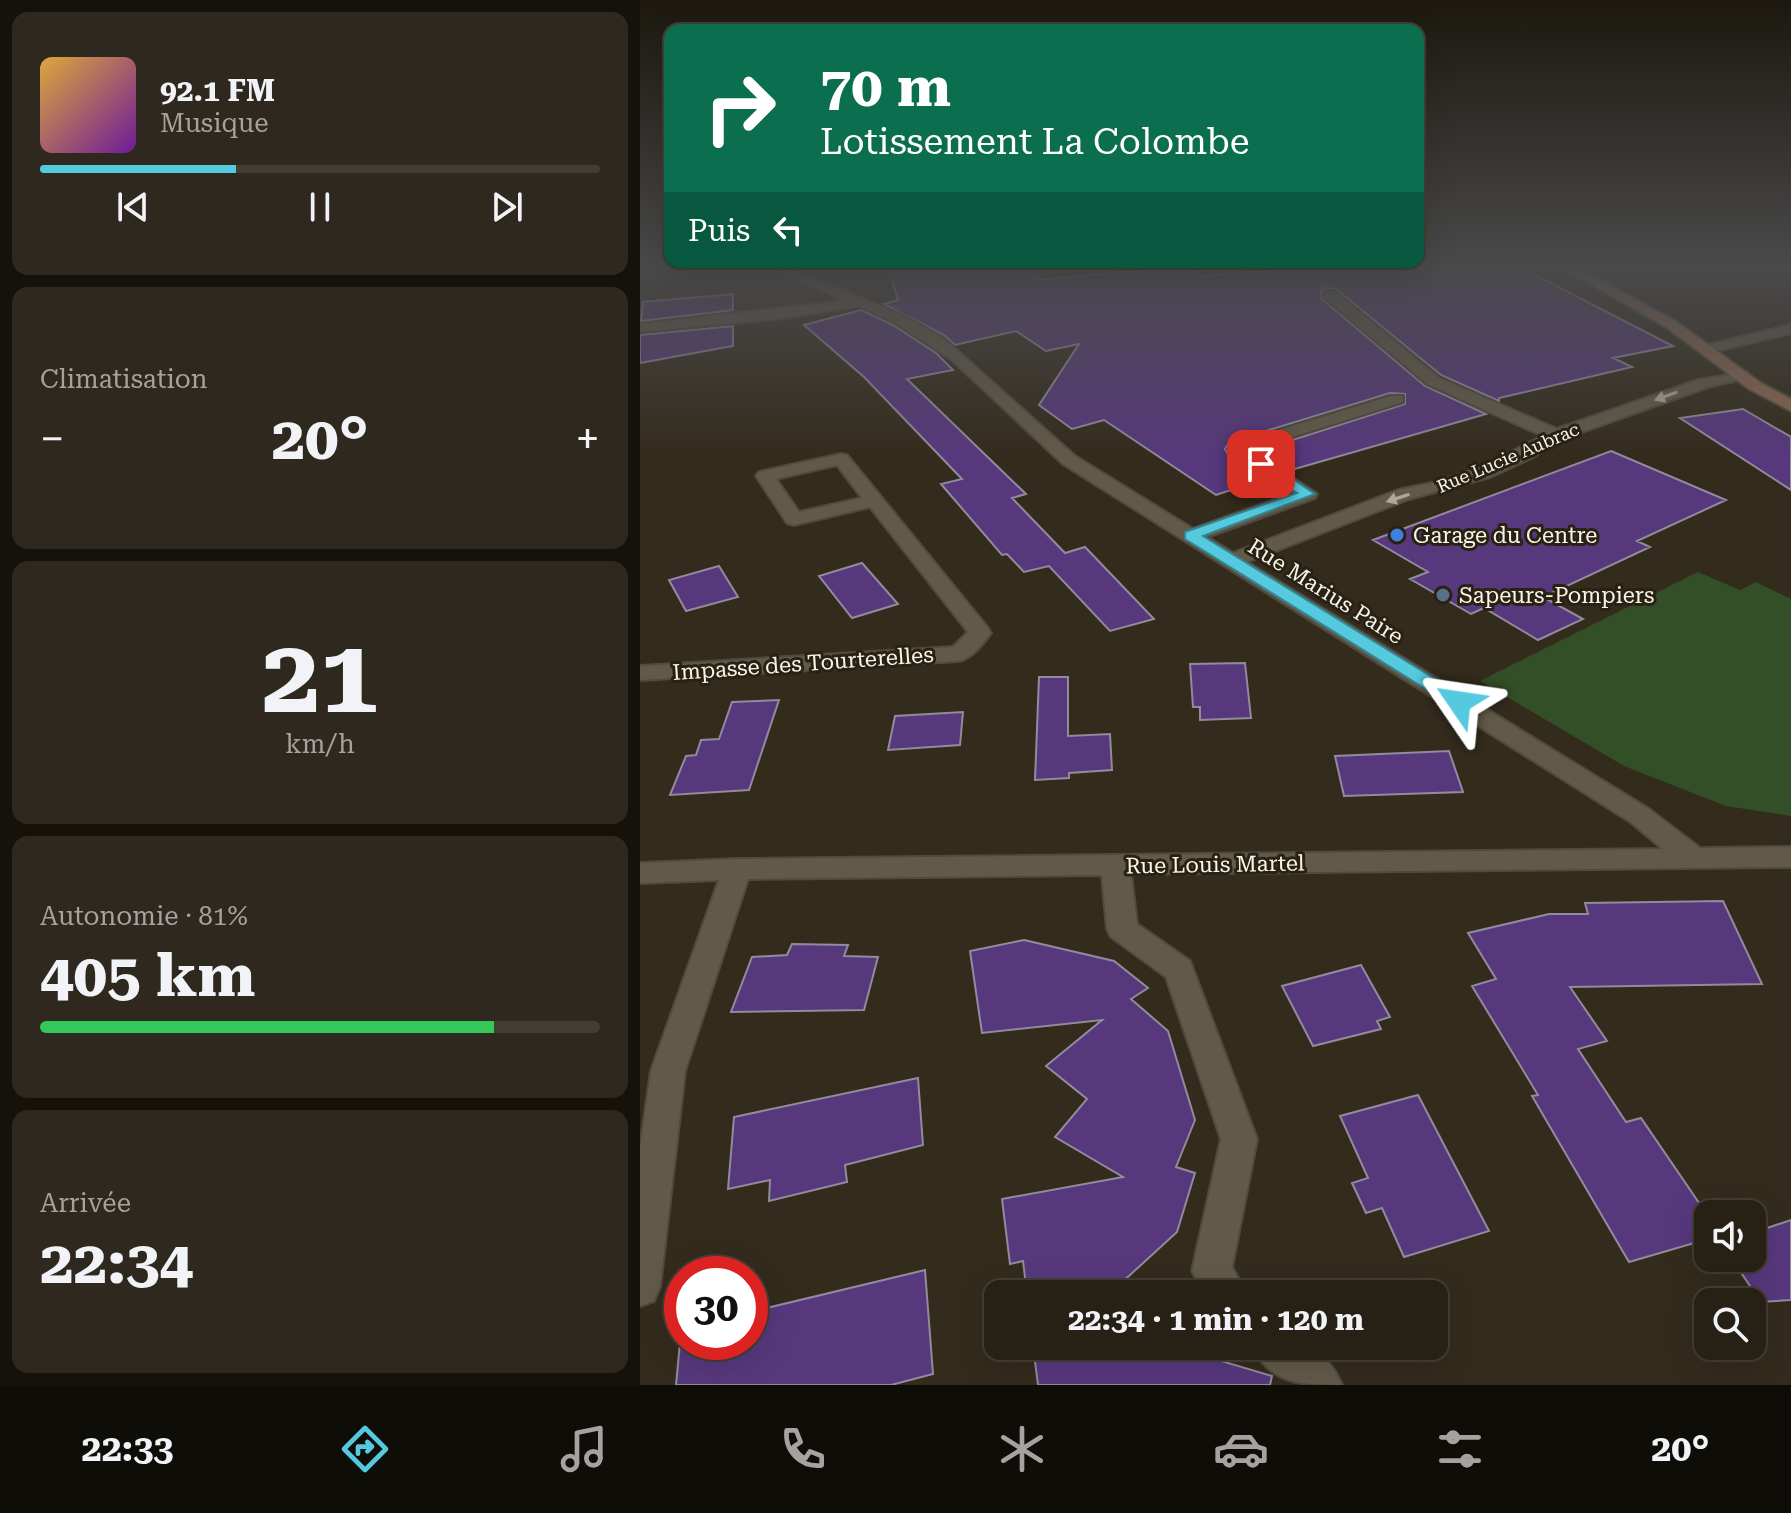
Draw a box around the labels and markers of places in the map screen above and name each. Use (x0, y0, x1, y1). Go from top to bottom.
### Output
pin (1227, 430, 1295, 498)
place label: Garage du Centre (1413, 523, 1597, 548)
marker: Garage du Centre (1388, 526, 1406, 544)
place label: Sapeurs-Pompiers (1459, 583, 1654, 608)
marker: Sapeurs-Pompiers (1434, 586, 1452, 604)

